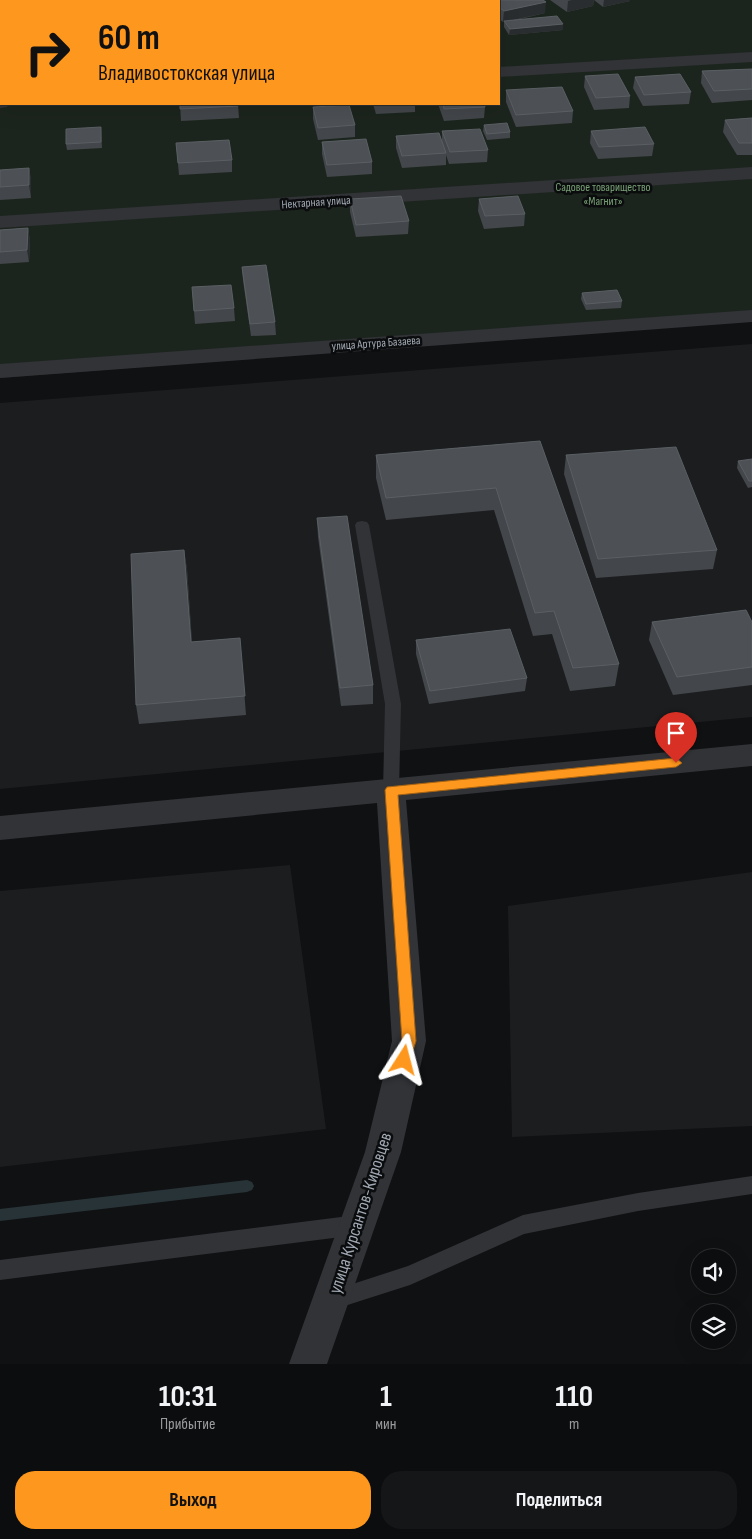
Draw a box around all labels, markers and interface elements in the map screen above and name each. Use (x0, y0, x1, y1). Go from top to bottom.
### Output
text: 60 m (98, 17, 160, 60)
icon: right (15, 20, 80, 85)
text: Владивостокская улица (98, 60, 275, 87)
park label: Садовое товарищество «Магнит» (556, 180, 651, 209)
street label: Нектарная улица (281, 193, 351, 212)
street label: улица Артура Базаева (331, 333, 421, 354)
pin (655, 712, 697, 763)
icon: arrive (662, 719, 690, 747)
position arrow (377, 1033, 429, 1085)
street label: улица Курсантов-Кировцев (325, 1130, 396, 1296)
map controls (691, 1249, 736, 1349)
button: sound (691, 1249, 736, 1294)
button: layers (691, 1304, 736, 1349)
text: 10:31 (159, 1379, 216, 1415)
text: 1 (380, 1379, 392, 1415)
text: 110 (555, 1379, 593, 1415)
text: Прибытие (160, 1415, 215, 1434)
text: мин (375, 1415, 396, 1434)
text: m (569, 1415, 579, 1434)
button: Выход (15, 1471, 371, 1529)
button: Поделиться (381, 1471, 737, 1529)

